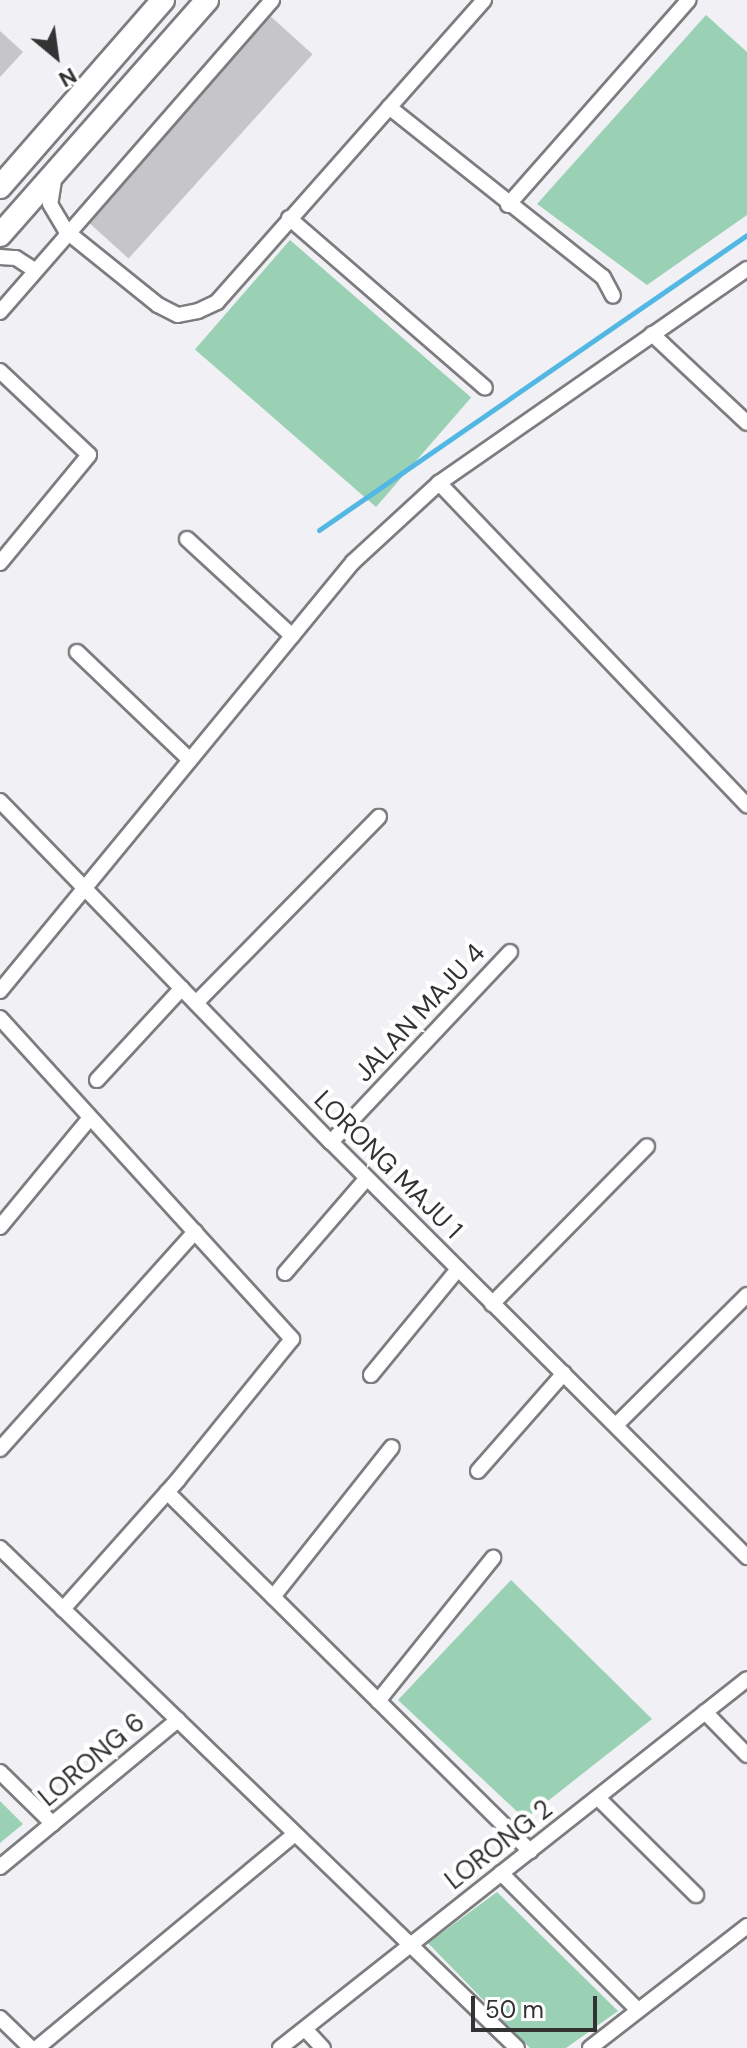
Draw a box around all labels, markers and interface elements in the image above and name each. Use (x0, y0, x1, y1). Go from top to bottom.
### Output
north arrow (16, 16, 96, 96)
text: N (54, 61, 82, 94)
street label: JALAN MAJU 4 (348, 938, 492, 1088)
street label: LORONG MAJU 1 (307, 1084, 469, 1246)
street label: LORONG 6 (33, 1707, 151, 1813)
street label: LORONG 2 (439, 1794, 559, 1896)
scale bar (475, 1980, 601, 2030)
text: 50 m (485, 1994, 544, 2025)

